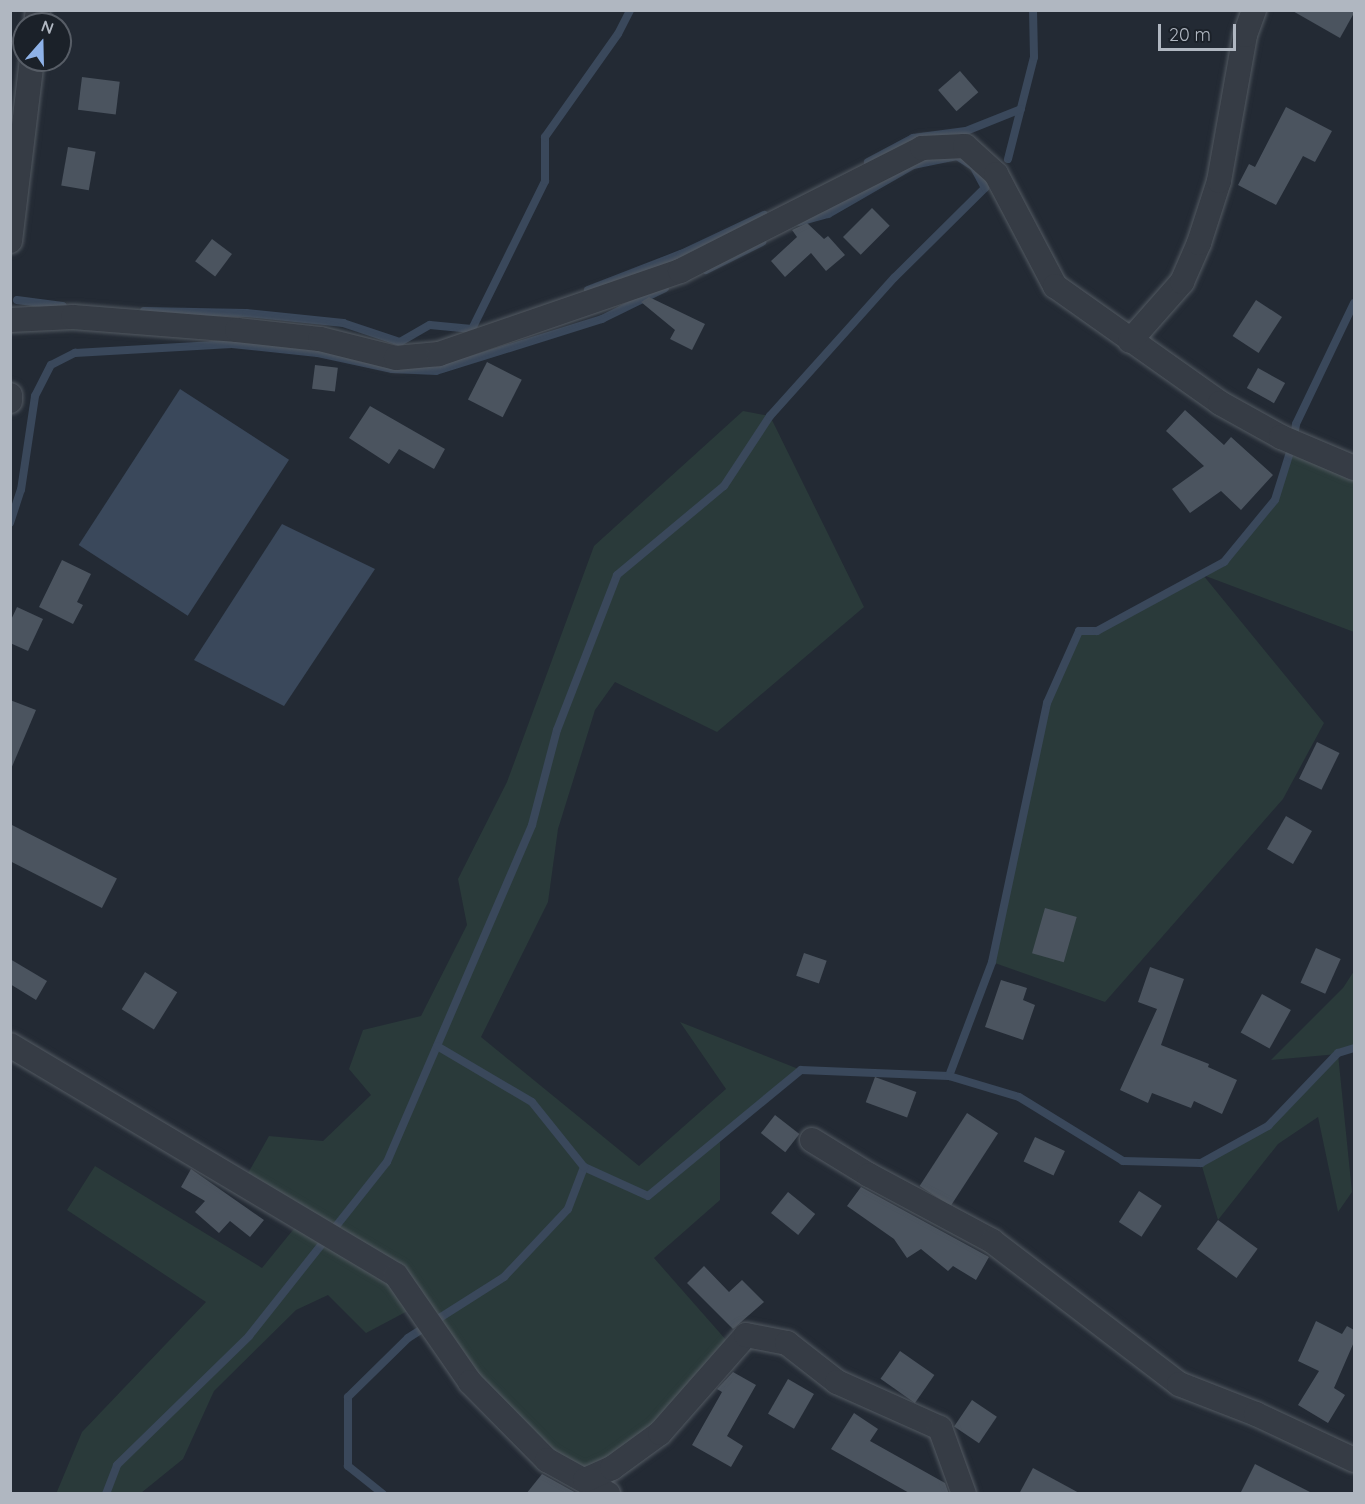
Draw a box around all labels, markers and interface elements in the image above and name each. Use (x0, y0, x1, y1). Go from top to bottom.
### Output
north arrow (12, 12, 72, 72)
scale bar (1161, 12, 1239, 50)
text: N (39, 16, 56, 38)
text: 20 m (1169, 23, 1211, 46)

